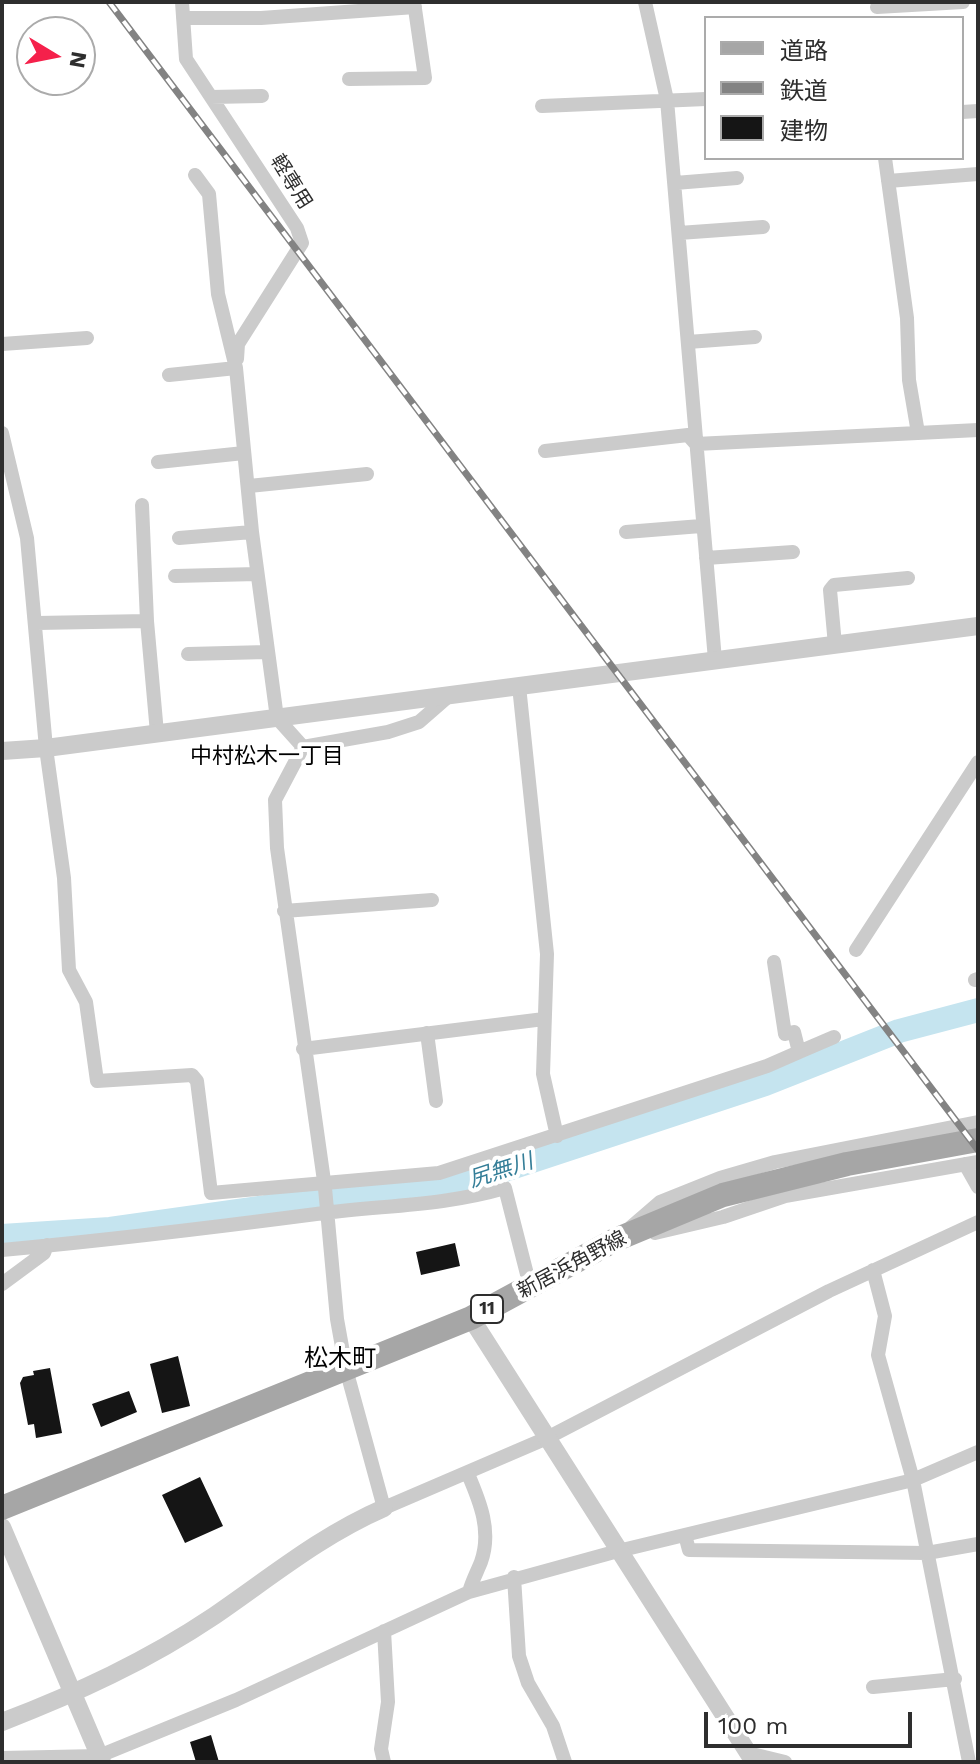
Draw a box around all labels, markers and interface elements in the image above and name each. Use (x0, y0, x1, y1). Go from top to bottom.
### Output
north arrow (16, 16, 96, 96)
legend (704, 16, 964, 160)
text: 道路 (780, 37, 828, 65)
text: N (64, 50, 92, 70)
text: 鉄道 (780, 77, 828, 105)
text: 建物 (780, 117, 828, 145)
street label: 軽専用 (265, 150, 317, 214)
district label: 中村松木一丁目 (190, 744, 344, 770)
water label: 尻無川 (466, 1148, 536, 1194)
street label: 新居浜角野線 (513, 1226, 631, 1304)
road number: 11 (471, 1295, 503, 1323)
district label: 松木町 (304, 1345, 376, 1373)
scale bar (708, 1696, 916, 1746)
text: 100 m (718, 1712, 788, 1740)

